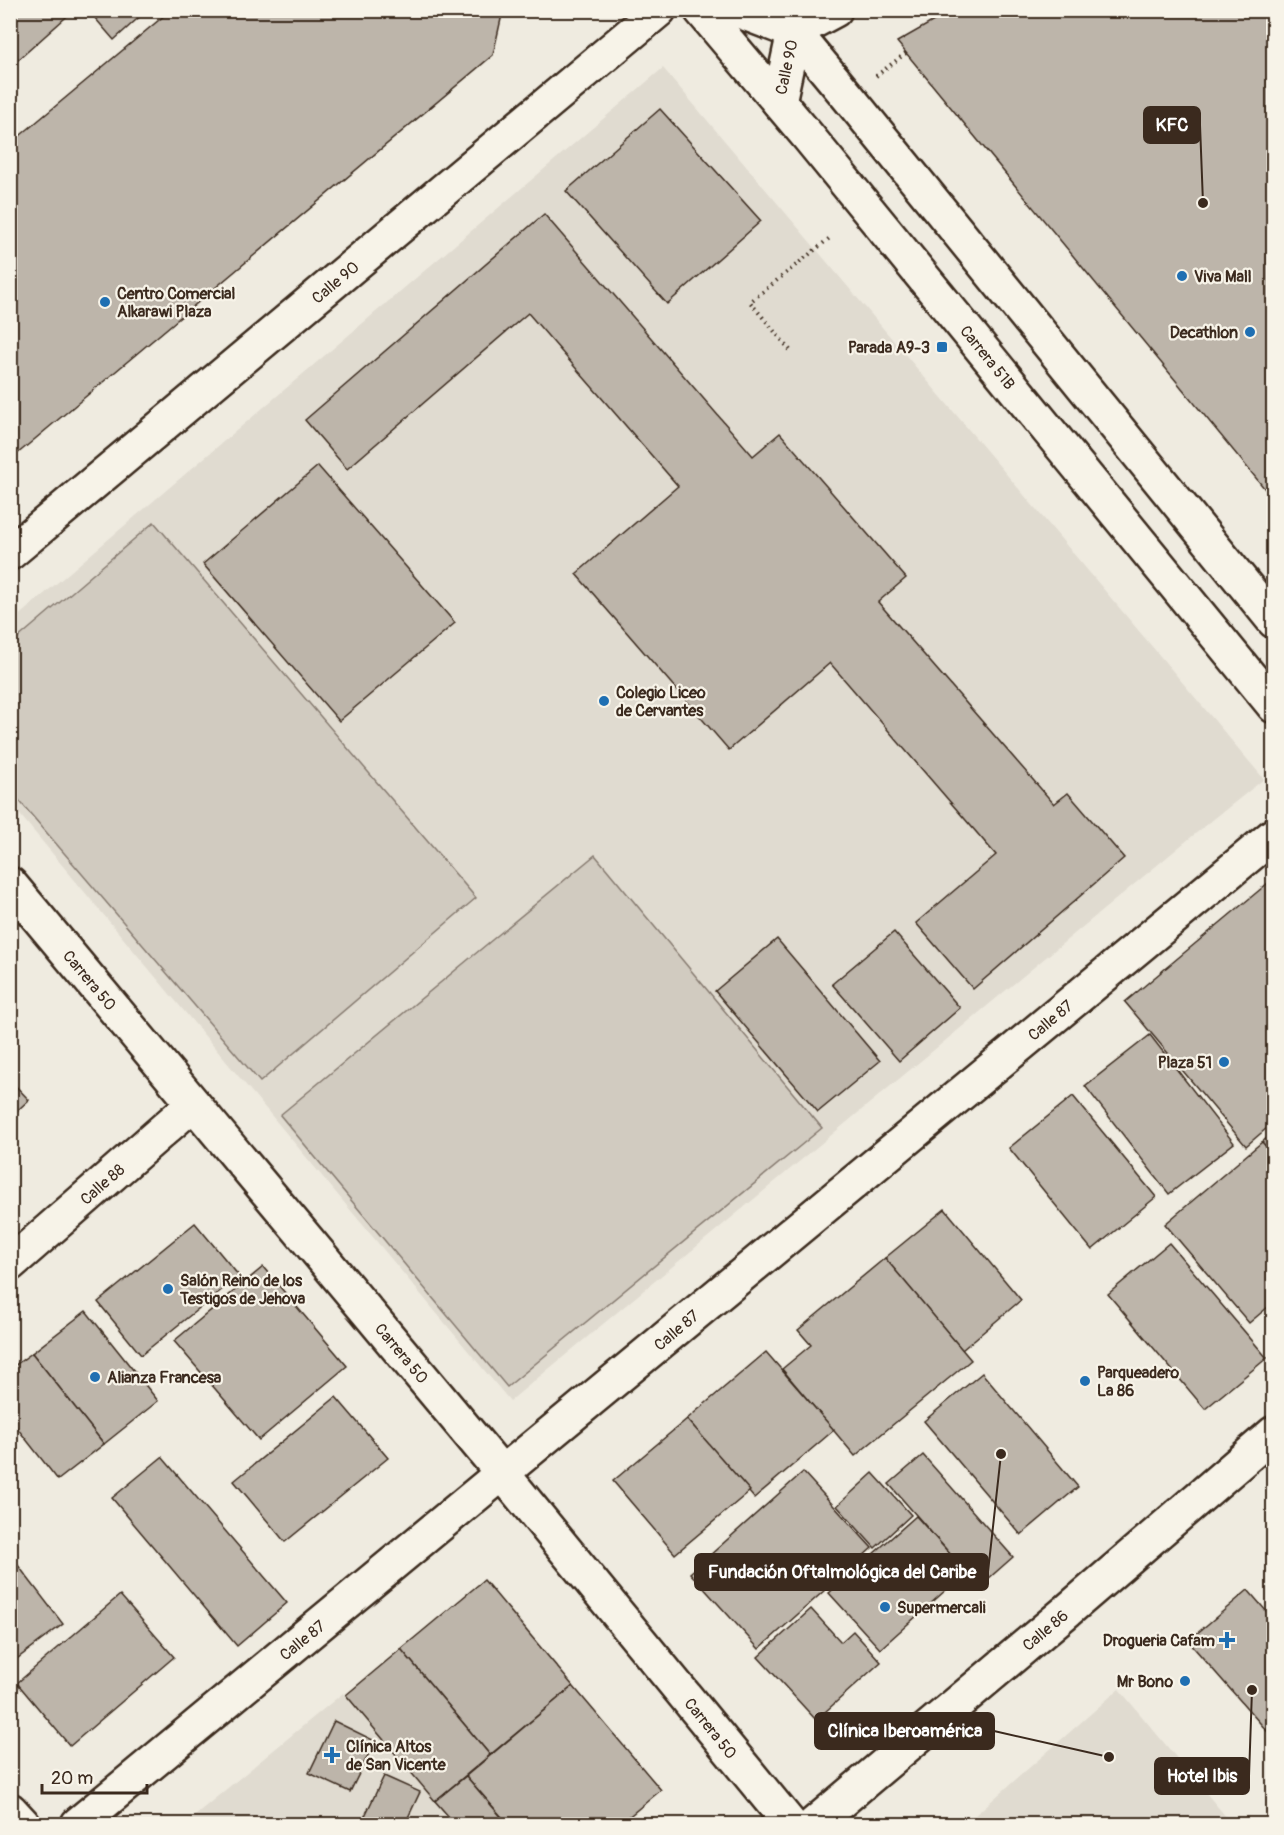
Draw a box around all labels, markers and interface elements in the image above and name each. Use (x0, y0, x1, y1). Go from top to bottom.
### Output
street label: Calle 90 (771, 38, 803, 96)
callout: KFC (1144, 107, 1200, 143)
text: KFC (1156, 114, 1188, 137)
street label: Calle 90 (308, 257, 363, 308)
place label: Viva Mall (1194, 267, 1252, 287)
marker: Viva Mall (1175, 269, 1189, 283)
place label: Centro Comercial Alkarawi Plaza (117, 284, 235, 322)
marker: Centro Comercial Alkarawi Plaza (98, 295, 112, 309)
street label: Carrera 51B (955, 321, 1019, 394)
place label: Decathlon (1170, 323, 1238, 343)
marker: Decathlon (1243, 325, 1257, 339)
place label: Parada A9-3 (848, 338, 930, 358)
marker: Parada A9-3 (935, 340, 949, 354)
place label: Colegio Liceo de Cervantes (616, 683, 706, 721)
marker: Colegio Liceo de Cervantes (597, 694, 611, 708)
street label: Carrera 50 (58, 946, 120, 1015)
street label: Calle 87 (1024, 996, 1078, 1045)
place label: Plaza 51 (1158, 1053, 1212, 1073)
marker: Plaza 51 (1217, 1055, 1231, 1069)
street label: Calle 88 (76, 1160, 129, 1209)
place label: Salón Reino de los Testigos de Jehova (179, 1271, 306, 1309)
marker: Salón Reino de los Testigos de Jehova (161, 1282, 175, 1296)
street label: Calle 87 (650, 1306, 704, 1355)
street label: Carrera 50 (370, 1319, 432, 1388)
place label: Parqueadero La 86 (1097, 1363, 1179, 1401)
place label: Alianza Francesa (107, 1368, 222, 1388)
marker: Alianza Francesa (88, 1370, 102, 1384)
marker: Parqueadero La 86 (1078, 1374, 1092, 1388)
callout: Fundación Oftalmológica del Caribe (695, 1554, 988, 1590)
text: Fundación Oftalmológica del Caribe (708, 1561, 977, 1584)
place label: Supermercali (897, 1598, 986, 1618)
marker: Supermercali (878, 1600, 892, 1614)
street label: Calle 86 (1019, 1606, 1073, 1656)
street label: Calle 87 (276, 1616, 330, 1665)
place label: Drogueria Cafam (1103, 1631, 1215, 1651)
marker: Drogueria Cafam (1220, 1633, 1234, 1647)
place label: Mr Bono (1117, 1672, 1173, 1692)
marker: Mr Bono (1178, 1674, 1192, 1688)
street label: Carrera 50 (680, 1694, 741, 1763)
callout: Clínica Iberoamérica (815, 1713, 994, 1749)
text: Clínica Iberoamérica (828, 1720, 983, 1743)
place label: Clínica Altos de San Vicente (346, 1737, 447, 1775)
marker: Clínica Altos de San Vicente (323, 1746, 341, 1764)
scale bar (42, 1757, 147, 1795)
callout: Hotel Ibis (1155, 1758, 1249, 1794)
text: Hotel Ibis (1167, 1765, 1238, 1788)
text: 20 m (51, 1767, 93, 1790)

